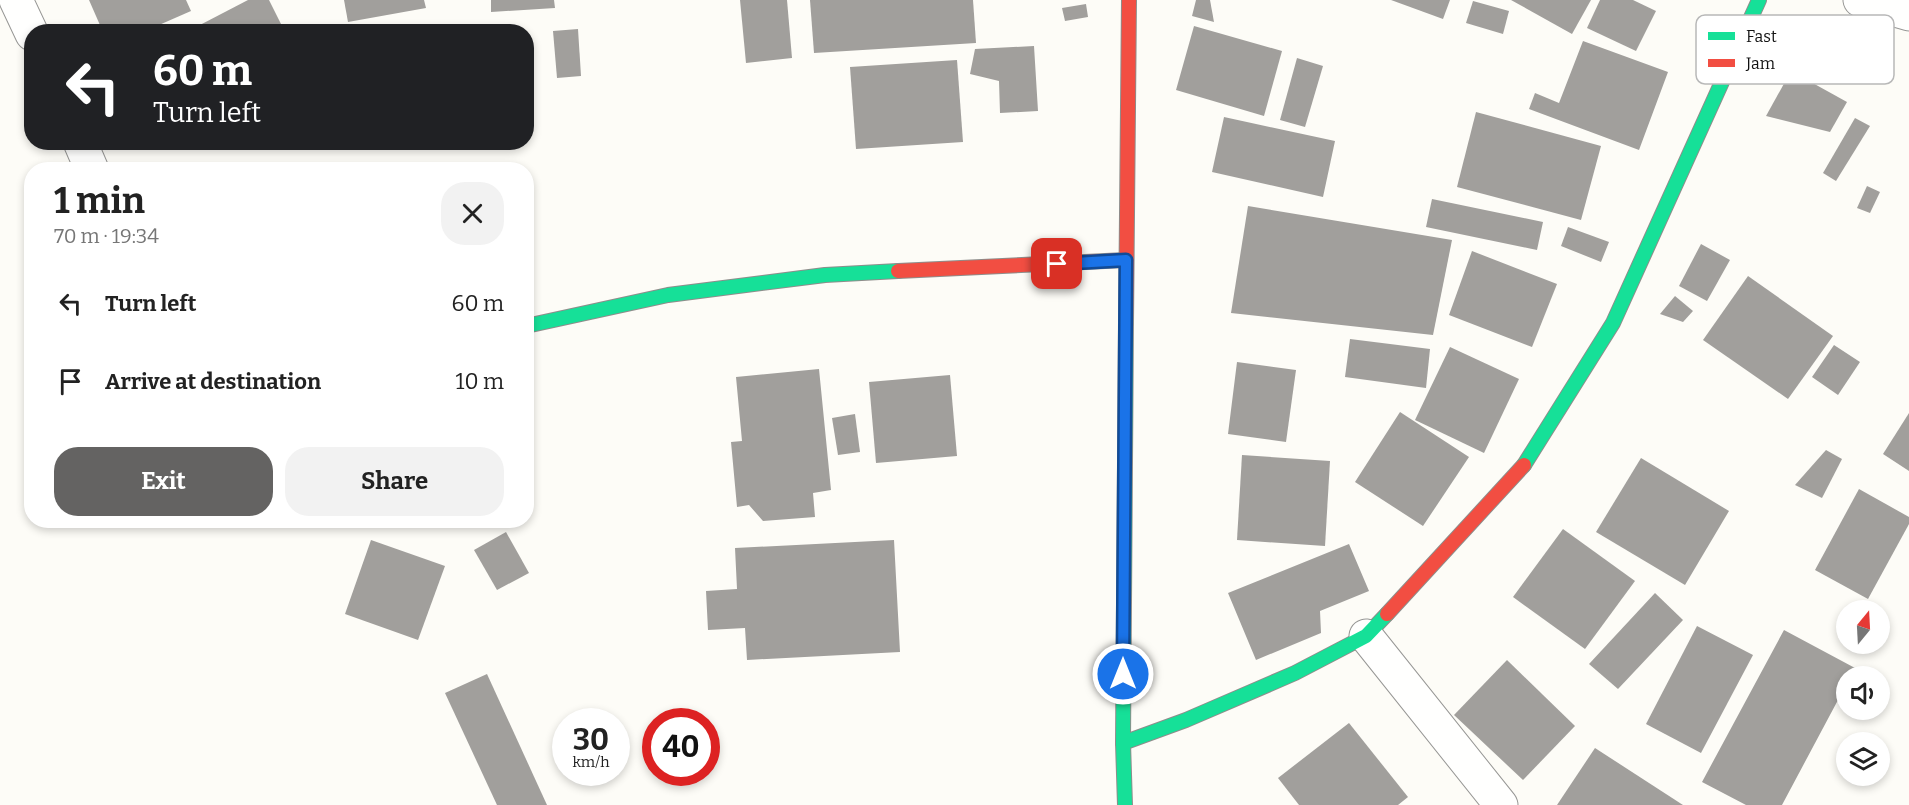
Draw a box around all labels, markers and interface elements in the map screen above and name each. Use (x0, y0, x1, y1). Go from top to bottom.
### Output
legend (1696, 15, 1894, 84)
text: Fast (1746, 27, 1777, 46)
text: 60 m (153, 46, 252, 96)
icon: left (54, 48, 132, 126)
text: Jam (1745, 54, 1775, 73)
text: Turn left (153, 97, 261, 129)
text: 1 min (54, 179, 145, 223)
button: close (441, 182, 504, 245)
text: 70 m · 19:34 (54, 224, 159, 248)
pin (1031, 238, 1082, 289)
icon: arrive (1040, 247, 1073, 280)
icon: left (54, 287, 87, 320)
text: Turn left (105, 290, 197, 317)
text: 60 m (452, 290, 504, 317)
icon: arrive (54, 365, 87, 398)
text: Arrive at destination (105, 368, 321, 395)
text: 10 m (456, 368, 504, 395)
button: Exit (54, 447, 273, 516)
button: Share (285, 447, 504, 516)
north arrow (1836, 600, 1890, 654)
map controls (1836, 600, 1890, 786)
position arrow (1091, 642, 1155, 706)
button: sound (1836, 666, 1890, 720)
speed limit sign: 40 (642, 708, 720, 786)
text: 30 (573, 722, 609, 758)
button: layers (1836, 732, 1890, 786)
text: km/h (572, 753, 610, 771)

